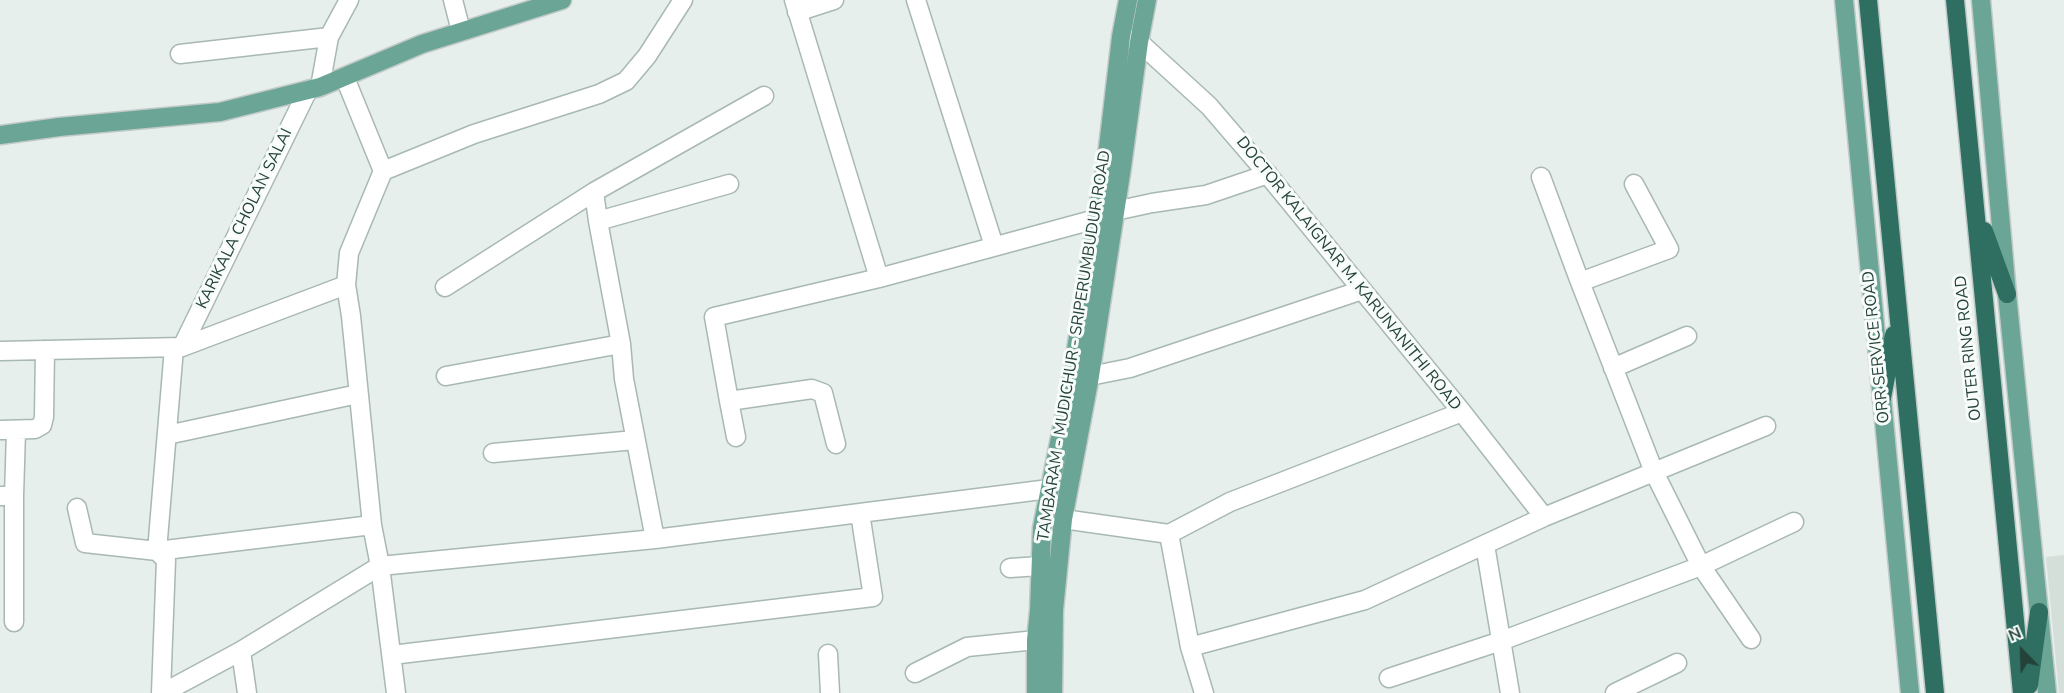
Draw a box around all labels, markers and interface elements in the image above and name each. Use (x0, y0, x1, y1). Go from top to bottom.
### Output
street label: KARIKALA CHOLAN SALAI (193, 126, 297, 312)
street label: DOCTOR KALAIGNAR M. KARUNANITHI ROAD (1231, 133, 1465, 415)
street label: TAMBARAM - MUDICHUR - SRIPERUMBUDUR ROAD (1035, 149, 1115, 543)
street label: ORR SERVICE ROAD (1859, 270, 1895, 424)
street label: OUTER RING ROAD (1952, 274, 1986, 422)
north arrow (1992, 621, 2052, 681)
text: N (2005, 622, 2025, 647)

